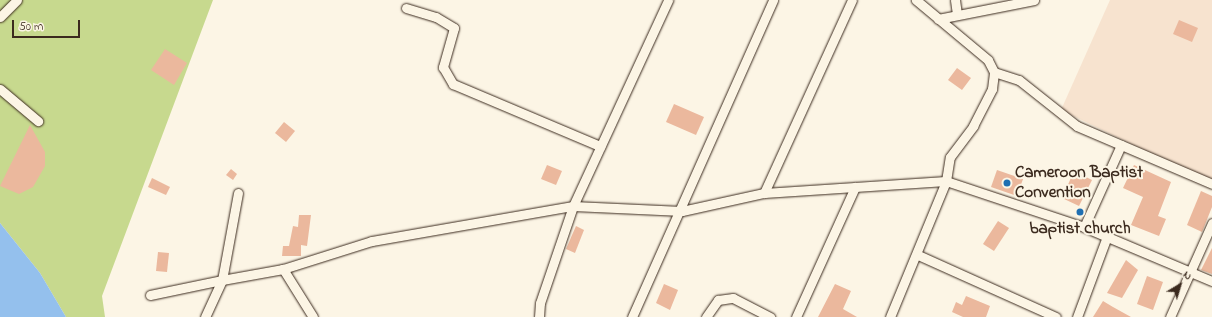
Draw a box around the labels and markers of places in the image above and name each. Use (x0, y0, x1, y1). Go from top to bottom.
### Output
place label: Cameroon Baptist Convention (1015, 163, 1143, 203)
marker: Cameroon Baptist Convention (1002, 178, 1012, 188)
marker: baptist church (1075, 207, 1085, 217)
place label: baptist church (1030, 219, 1130, 239)

